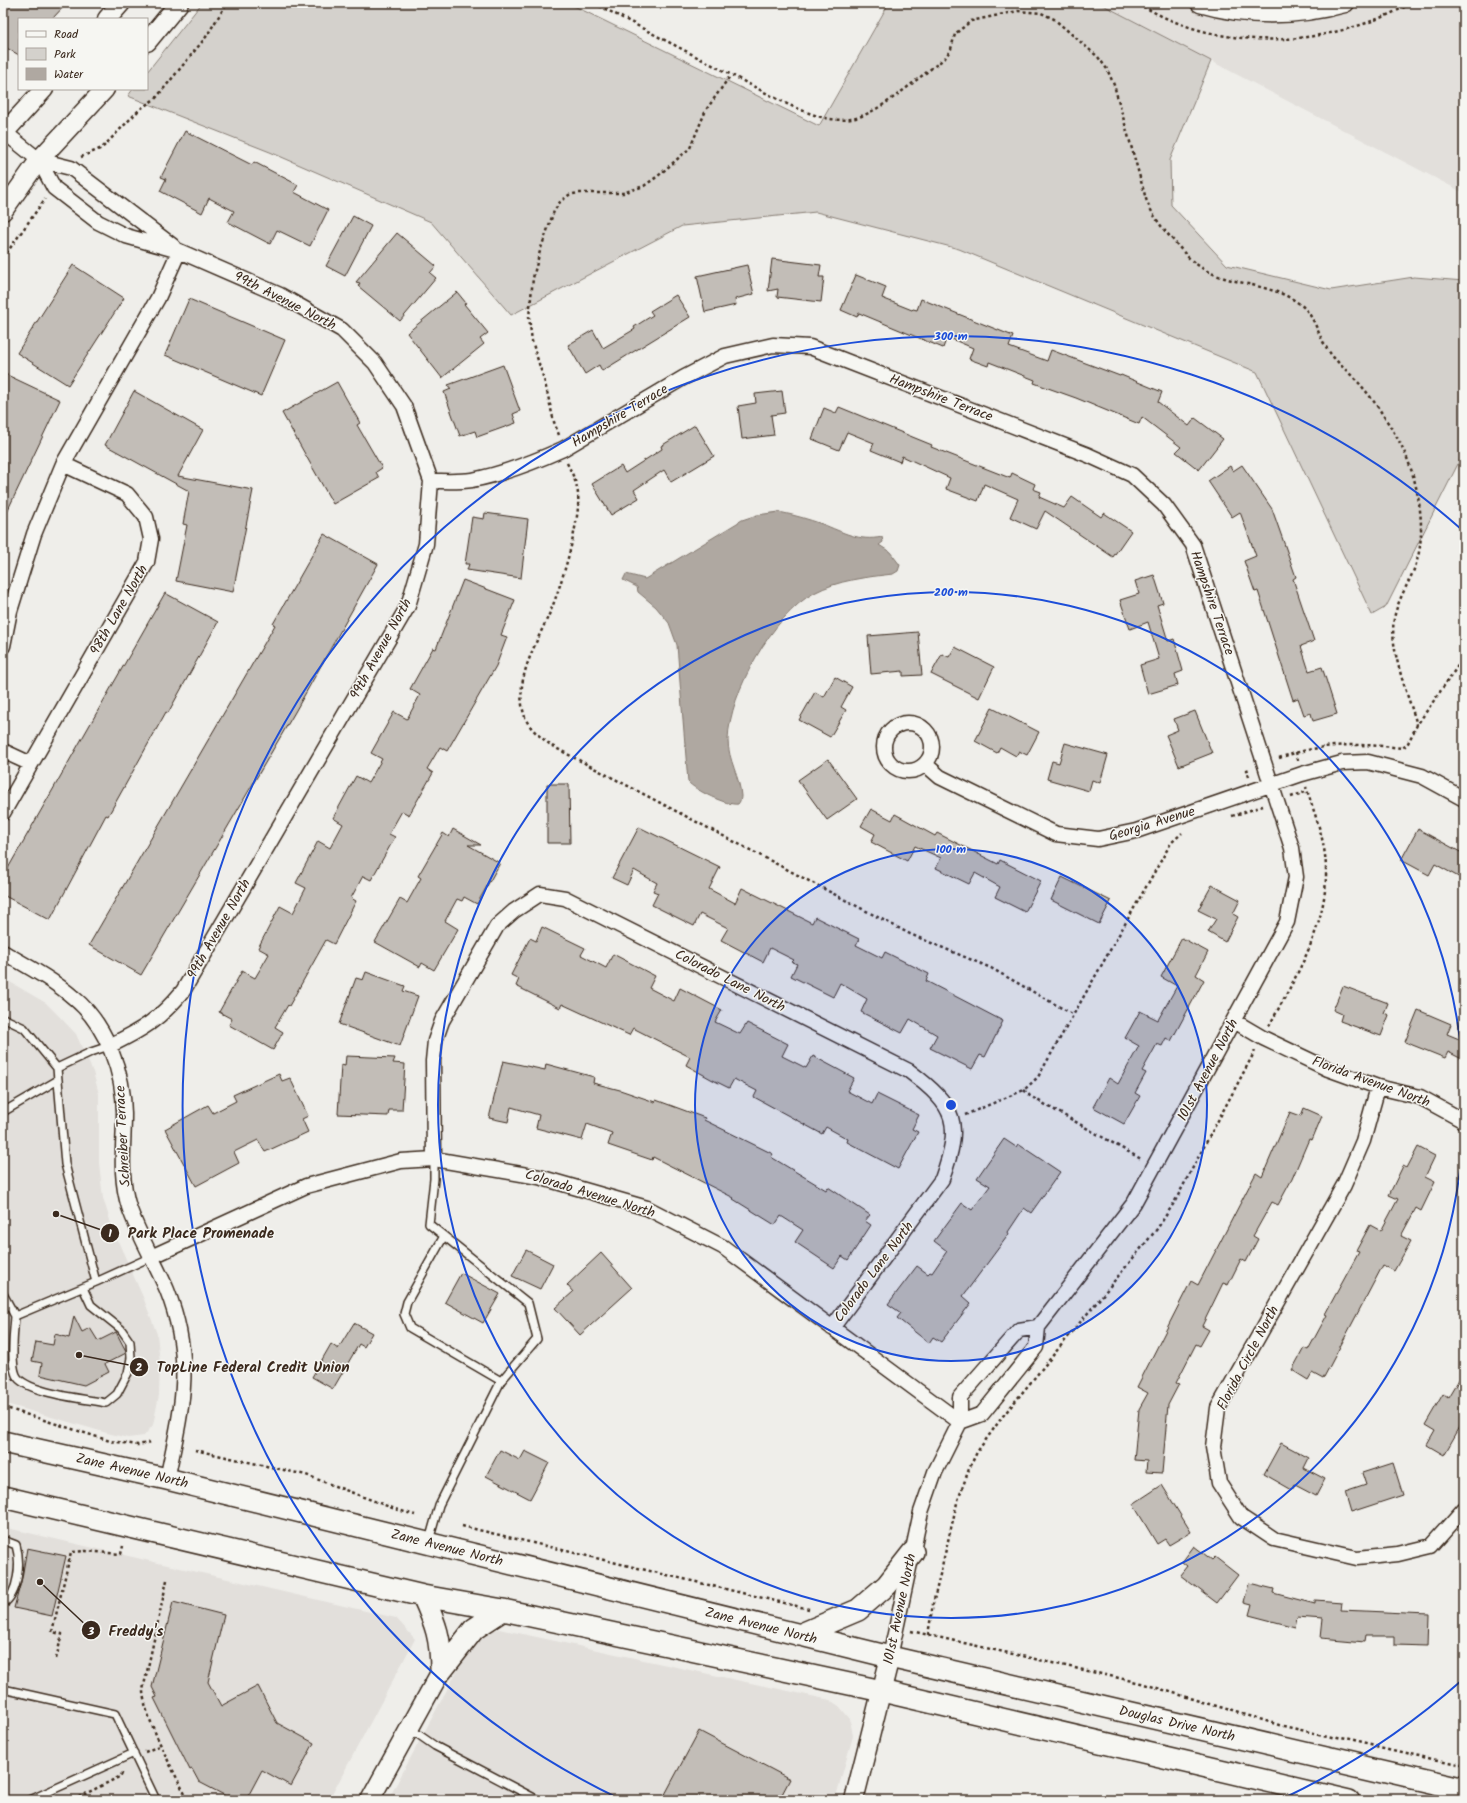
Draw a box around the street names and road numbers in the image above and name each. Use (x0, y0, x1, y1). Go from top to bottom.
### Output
street label: 99th Avenue North (230, 266, 340, 336)
street label: Hampshire Terrace (886, 368, 997, 428)
street label: Hampshire Terrace (567, 378, 673, 454)
street label: Hampshire Terrace (1184, 548, 1240, 659)
street label: 98th Lane North (84, 561, 154, 659)
street label: 99th Avenue North (344, 595, 418, 703)
street label: Georgia Avenue (1106, 800, 1199, 848)
street label: 99th Avenue North (181, 875, 257, 983)
street label: Colorado Lane North (671, 944, 789, 1018)
street label: 101st Avenue North (1172, 1015, 1244, 1125)
street label: Florida Avenue North (1309, 1050, 1433, 1114)
street label: Schreiber Terrace (109, 1084, 137, 1187)
street label: Colorado Avenue North (522, 1164, 658, 1224)
street label: Colorado Lane North (829, 1217, 919, 1327)
street label: Florida Circle North (1211, 1302, 1285, 1414)
street label: Zane Avenue North (74, 1447, 190, 1495)
street label: Zane Avenue North (389, 1523, 505, 1573)
street label: 101st Avenue North (877, 1551, 923, 1667)
street label: Zane Avenue North (703, 1601, 819, 1651)
street label: Douglas Drive North (1117, 1700, 1237, 1748)

